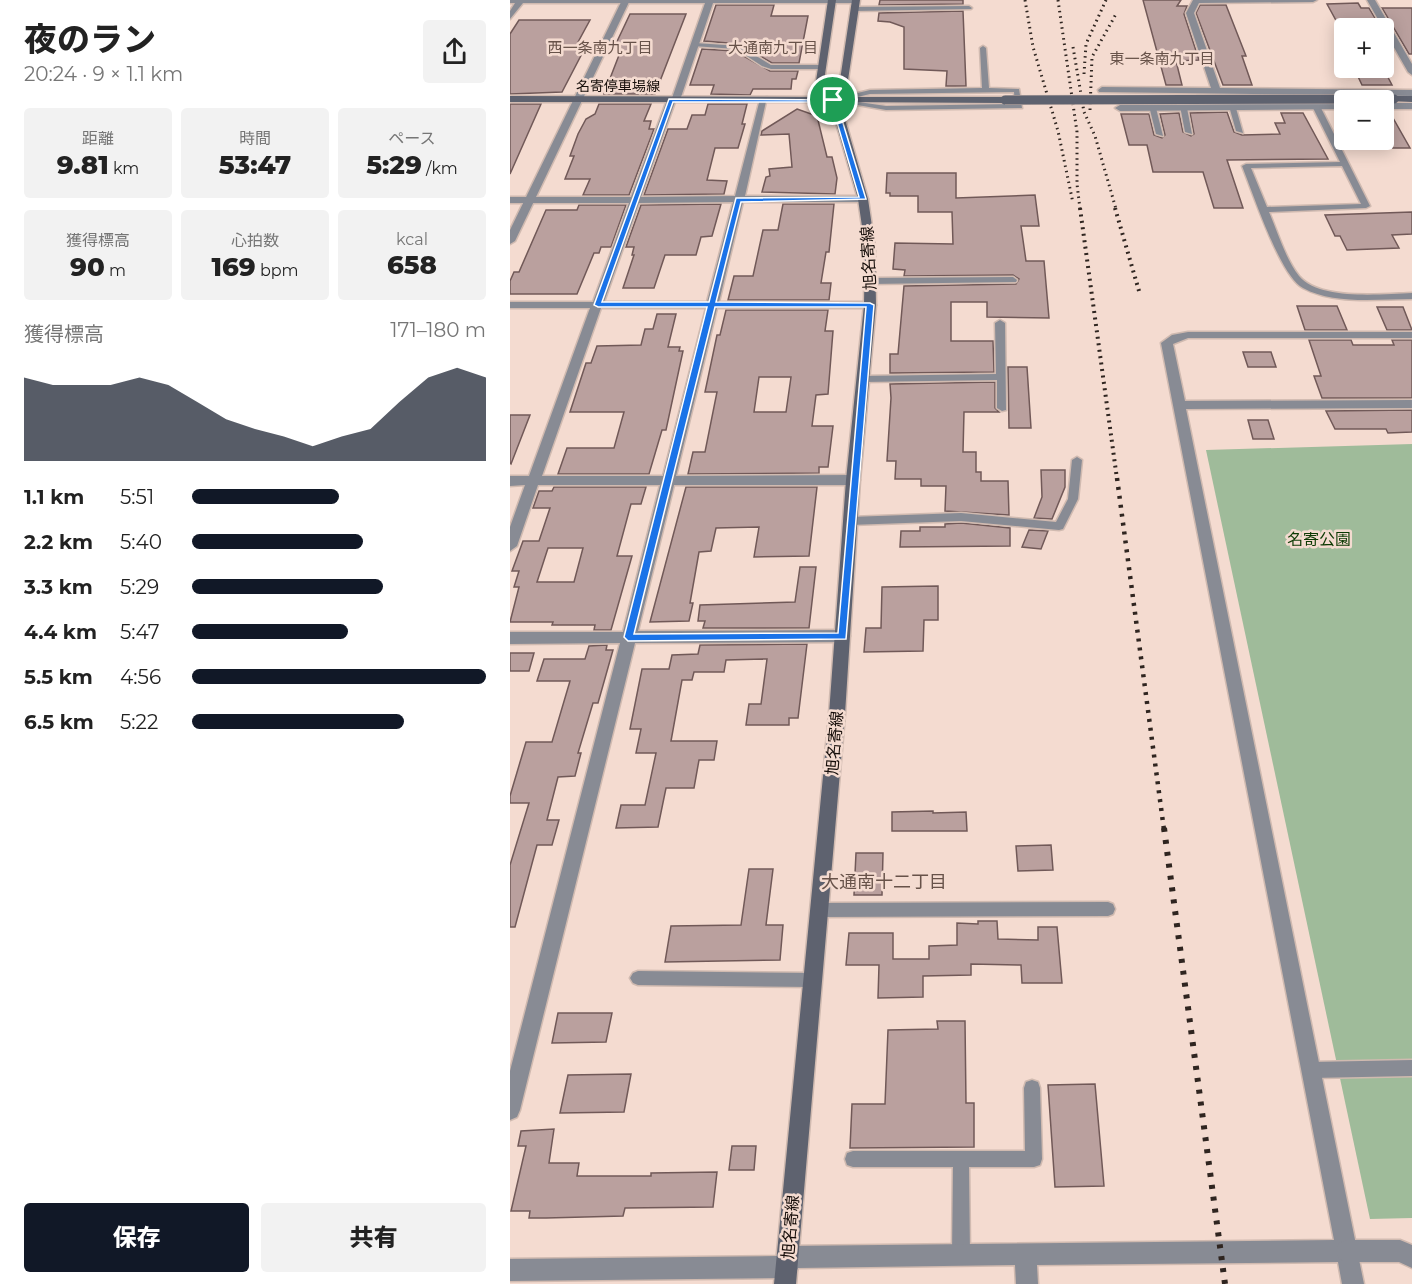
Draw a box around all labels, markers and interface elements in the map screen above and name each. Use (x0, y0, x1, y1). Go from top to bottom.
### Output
map controls (1334, 18, 1394, 150)
button: + (1334, 18, 1394, 78)
text: 夜のラン (24, 19, 156, 59)
button: share (423, 20, 486, 83)
district label: 西一条南九丁目 (547, 38, 653, 57)
district label: 大通南九丁目 (728, 38, 818, 57)
district label: 東一条南九丁目 (1109, 49, 1215, 68)
text: 20:24 · 9 × 1.1 km (24, 62, 183, 86)
pin (807, 74, 858, 125)
street label: 名寄停車場線 (576, 77, 660, 95)
icon: arrive (816, 83, 849, 116)
button: − (1334, 90, 1394, 150)
text: 距離 (82, 129, 114, 148)
text: 時間 (239, 129, 271, 148)
text: ペース (388, 129, 436, 148)
text: 9.81 (57, 149, 109, 181)
text: 53:47 (219, 149, 291, 181)
text: 5:29 (366, 149, 422, 181)
text: km (109, 159, 139, 178)
text: /km (422, 159, 458, 178)
street label: 旭名寄線 (857, 226, 880, 290)
text: kcal (396, 230, 428, 249)
text: 獲得標高 (66, 231, 130, 250)
text: 心拍数 (231, 231, 279, 250)
text: 658 (387, 249, 437, 281)
text: 90 (70, 251, 105, 283)
text: 169 (211, 251, 256, 283)
text: m (105, 261, 126, 280)
text: bpm (256, 261, 299, 280)
text: 171–180 m (390, 318, 486, 342)
text: 獲得標高 (24, 322, 104, 346)
text: 1.1 km (24, 485, 84, 509)
text: 5:51 (120, 485, 154, 509)
text: 2.2 km (24, 530, 93, 554)
text: 5:40 (120, 530, 162, 554)
park label: 名寄公園 (1287, 530, 1351, 549)
text: 3.3 km (24, 575, 93, 599)
text: 5:29 (120, 575, 159, 599)
text: 4.4 km (24, 620, 97, 644)
text: 5:47 (120, 620, 160, 644)
text: 5.5 km (24, 665, 93, 689)
text: 4:56 (120, 665, 161, 689)
text: 6.5 km (24, 710, 94, 734)
text: 5:22 (120, 710, 158, 734)
street label: 旭名寄線 (822, 710, 847, 776)
district label: 大通南十二丁目 (821, 871, 947, 893)
street label: 旭名寄線 (778, 1194, 803, 1260)
button: 保存 (24, 1203, 249, 1272)
button: 共有 (261, 1203, 486, 1272)

